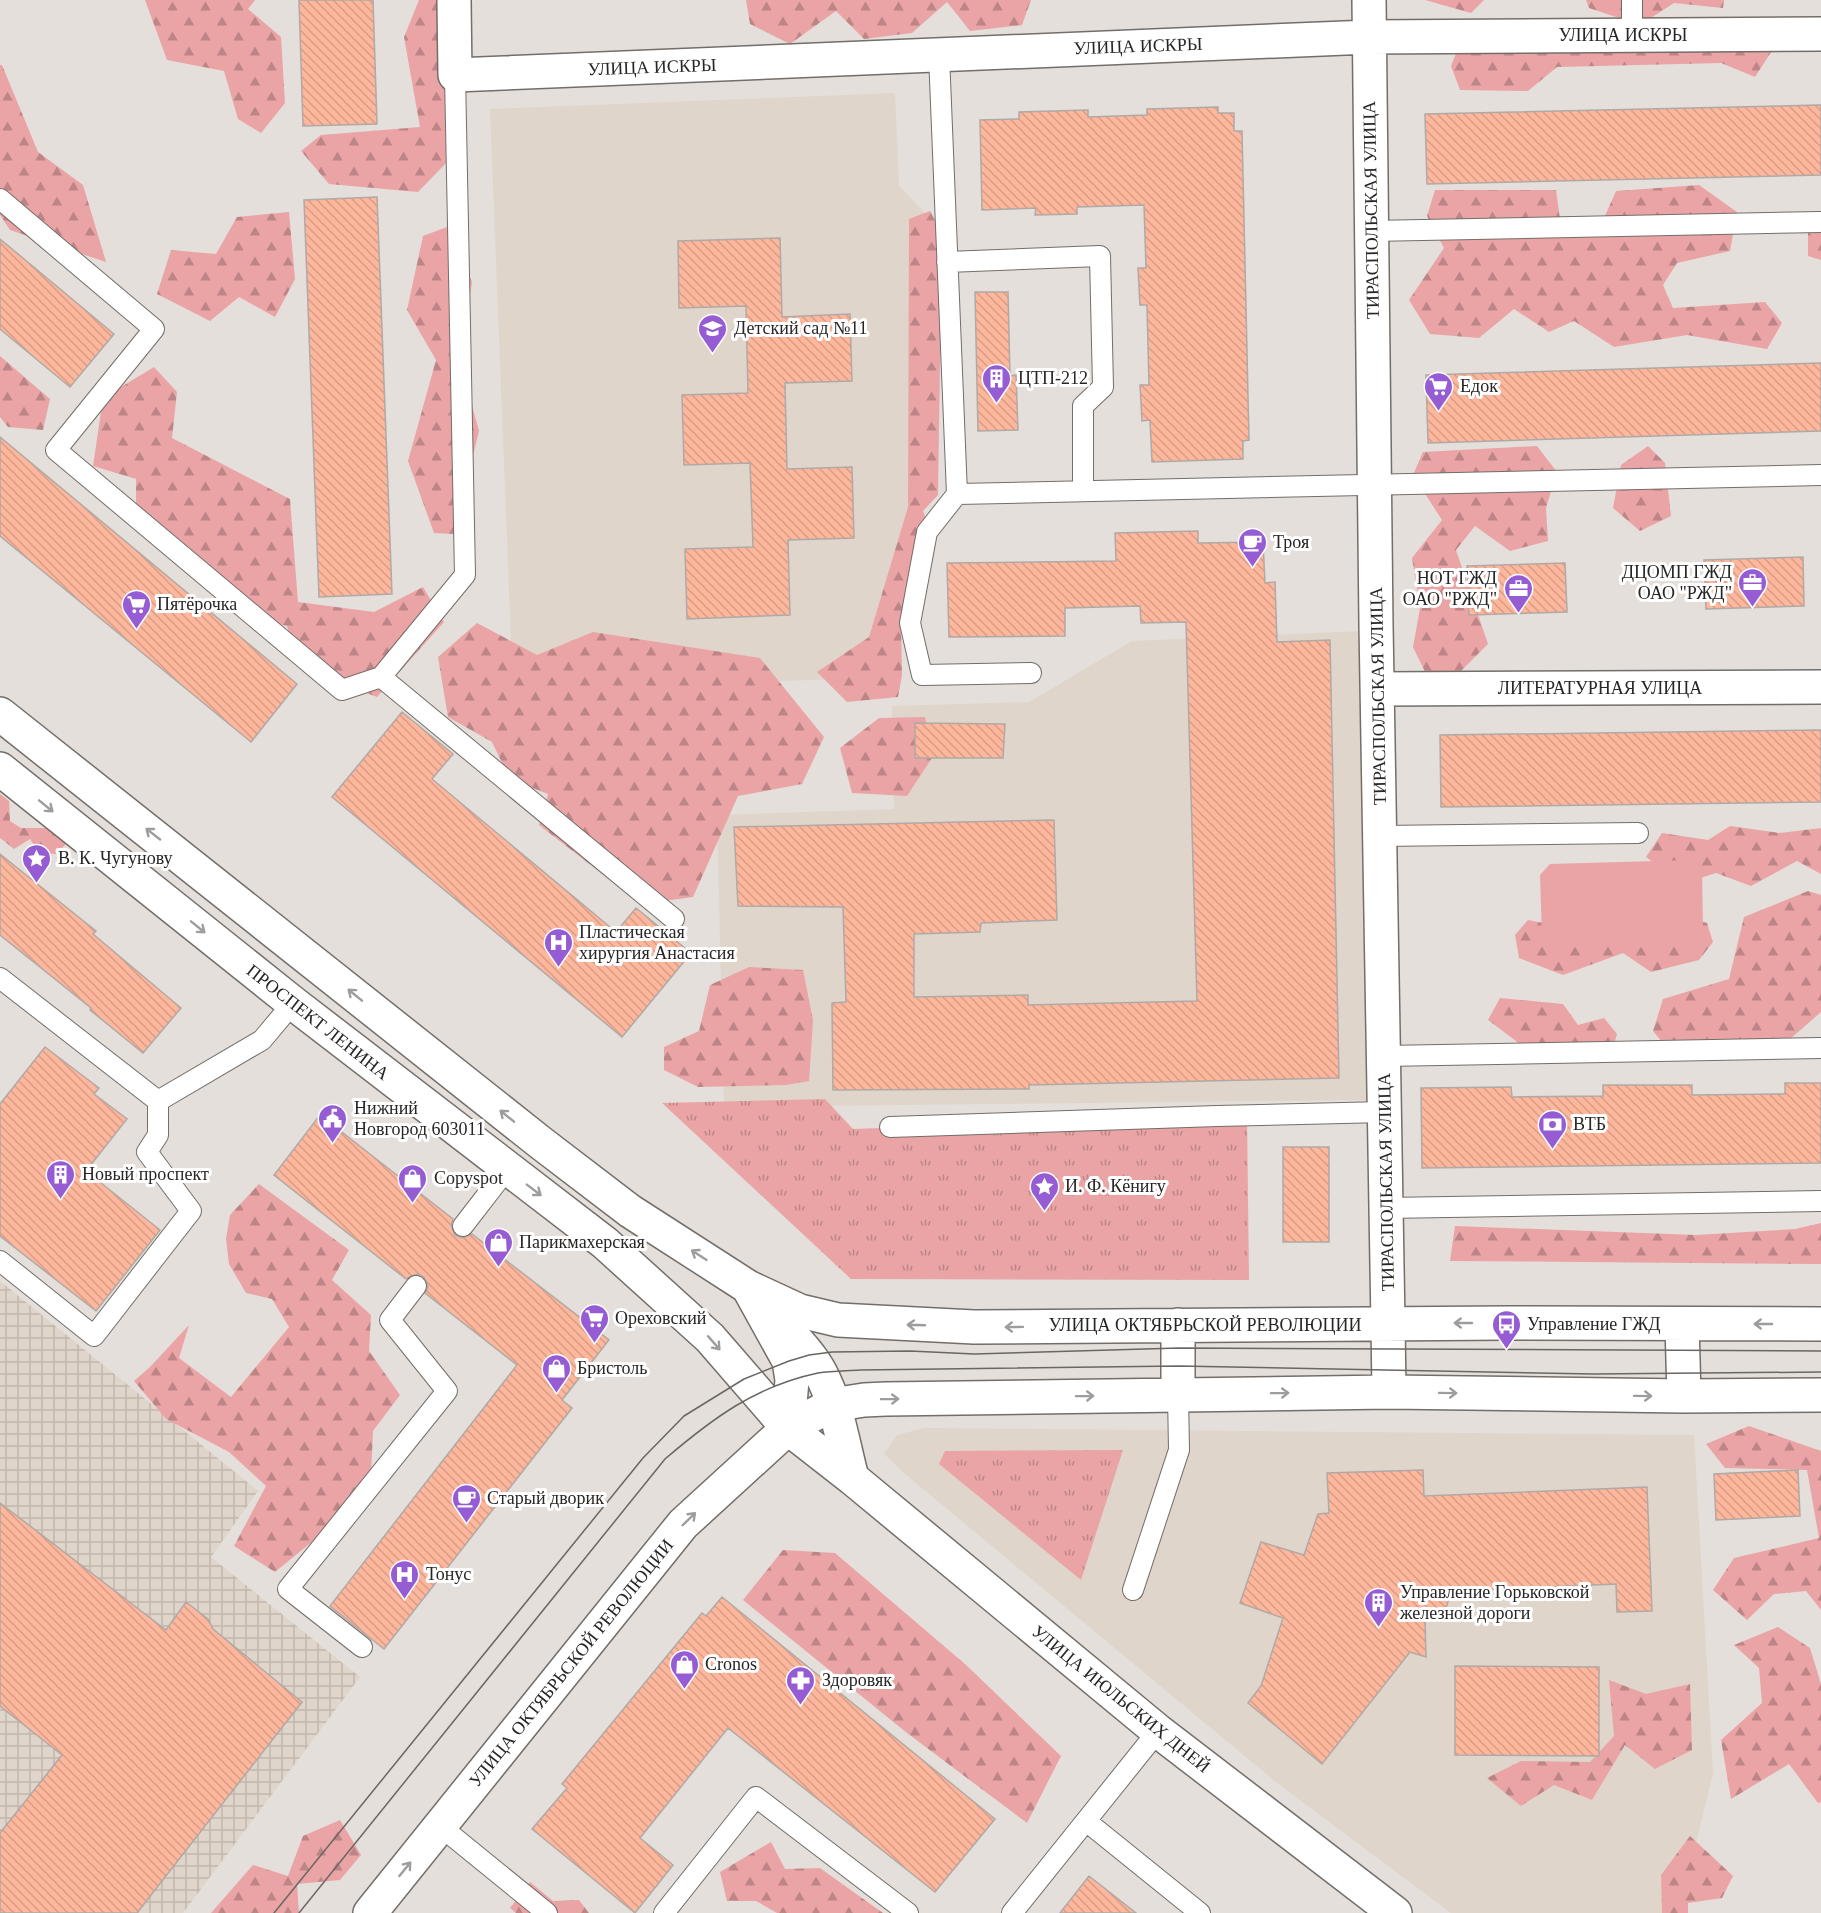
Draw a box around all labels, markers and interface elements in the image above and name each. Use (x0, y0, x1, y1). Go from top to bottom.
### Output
street label: УЛИЦА ИСКРЫ (1558, 25, 1688, 45)
street label: УЛИЦА ИСКРЫ (1073, 34, 1203, 58)
street label: УЛИЦА ИСКРЫ (587, 55, 717, 79)
street label: ТИРАСПОЛЬСКАЯ УЛИЦА (1359, 101, 1383, 319)
school or university icon: Детский сад №11 (697, 312, 729, 354)
place label: Детский сад №11 (734, 318, 867, 338)
building icon: ЦТП-212 (981, 362, 1013, 404)
place label: ЦТП-212 (1018, 368, 1088, 388)
supermarket icon: Едок (1423, 370, 1455, 412)
place label: Едок (1460, 376, 1498, 396)
cafe icon: Троя (1236, 526, 1268, 568)
place label: Троя (1273, 532, 1309, 552)
place label: ДЦОМП ГЖД ОАО "РЖД" (1622, 562, 1732, 603)
office icon: ДЦОМП ГЖД ОАО "РЖД" (1737, 566, 1769, 608)
place label: НОТ ГЖД ОАО "РЖД" (1403, 568, 1497, 609)
office icon: НОТ ГЖД ОАО "РЖД" (1502, 572, 1534, 614)
street label: ТИРАСПОЛЬСКАЯ УЛИЦА (1366, 587, 1390, 805)
supermarket icon: Пятёрочка (120, 588, 152, 630)
place label: Пятёрочка (157, 594, 237, 614)
street label: ЛИТЕРАТУРНАЯ УЛИЦА (1498, 678, 1702, 698)
one-way arrow (38, 799, 54, 812)
one-way arrow (145, 828, 161, 841)
place icon: В. К. Чугунову (21, 842, 53, 884)
place label: В. К. Чугунову (58, 848, 173, 868)
one-way arrow (190, 921, 206, 934)
place label: Пластическая хирургия Анастасия (579, 922, 735, 963)
hospital icon: Пластическая хирургия Анастасия (542, 926, 574, 968)
street label: ПРОСПЕКТ ЛЕНИНА (243, 960, 393, 1084)
one-way arrow (347, 988, 363, 1001)
street label: ТИРАСПОЛЬСКАЯ УЛИЦА (1374, 1073, 1398, 1291)
place label: Нижний Новгород 603011 (354, 1098, 485, 1139)
public building icon: Нижний Новгород 603011 (317, 1102, 349, 1144)
bank icon: ВТБ (1536, 1108, 1568, 1150)
one-way arrow (499, 1110, 515, 1123)
place label: ВТБ (1573, 1114, 1606, 1134)
building icon: Новый проспект (45, 1158, 77, 1200)
shop icon: Copyspot (397, 1162, 429, 1204)
place label: Новый проспект (82, 1164, 209, 1184)
place label: Copyspot (434, 1168, 503, 1188)
place icon: И. Ф. Кёнигу (1028, 1170, 1060, 1212)
place label: И. Ф. Кёнигу (1065, 1176, 1166, 1196)
one-way arrow (525, 1183, 541, 1196)
shop icon: Парикмахерская (482, 1226, 514, 1268)
place label: Парикмахерская (519, 1232, 645, 1252)
one-way arrow (691, 1249, 708, 1261)
supermarket icon: Ореховский (578, 1302, 610, 1344)
place label: Ореховский (615, 1308, 707, 1328)
bus stop icon: Управление ГЖД (1490, 1308, 1522, 1350)
place label: Управление ГЖД (1527, 1314, 1661, 1334)
street label: УЛИЦА ОКТЯБРЬСКОЙ РЕВОЛЮЦИИ (1049, 1315, 1361, 1335)
one-way arrow (1453, 1317, 1473, 1329)
one-way arrow (1753, 1318, 1773, 1330)
one-way arrow (906, 1320, 926, 1331)
one-way arrow (1005, 1321, 1025, 1332)
one-way arrow (707, 1335, 721, 1350)
shop icon: Бристоль (540, 1352, 572, 1394)
place label: Бристоль (577, 1358, 648, 1378)
one-way arrow (1270, 1387, 1290, 1399)
one-way arrow (1437, 1387, 1457, 1399)
one-way arrow (1075, 1390, 1095, 1401)
one-way arrow (1632, 1390, 1652, 1402)
one-way arrow (880, 1393, 900, 1404)
cafe icon: Старый дворик (450, 1482, 482, 1524)
place label: Старый дворик (487, 1488, 604, 1508)
one-way arrow (681, 1512, 696, 1527)
street label: УЛИЦА ОКТЯБРЬСКОЙ РЕВОЛЮЦИИ (465, 1535, 677, 1791)
hospital icon: Тонус (389, 1558, 421, 1600)
place label: Тонус (426, 1564, 471, 1584)
place label: Управление Горьковской железной дороги (1399, 1582, 1590, 1623)
building icon: Управление Горьковской железной дороги (1363, 1586, 1395, 1628)
street label: УЛИЦА ИЮЛЬСКИХ ДНЕЙ (1028, 1621, 1214, 1777)
shop icon: Cronos (668, 1648, 700, 1690)
place label: Cronos (705, 1654, 757, 1674)
pharmacy icon: Здоровяк (785, 1664, 817, 1706)
place label: Здоровяк (822, 1670, 892, 1690)
one-way arrow (398, 1862, 411, 1878)

